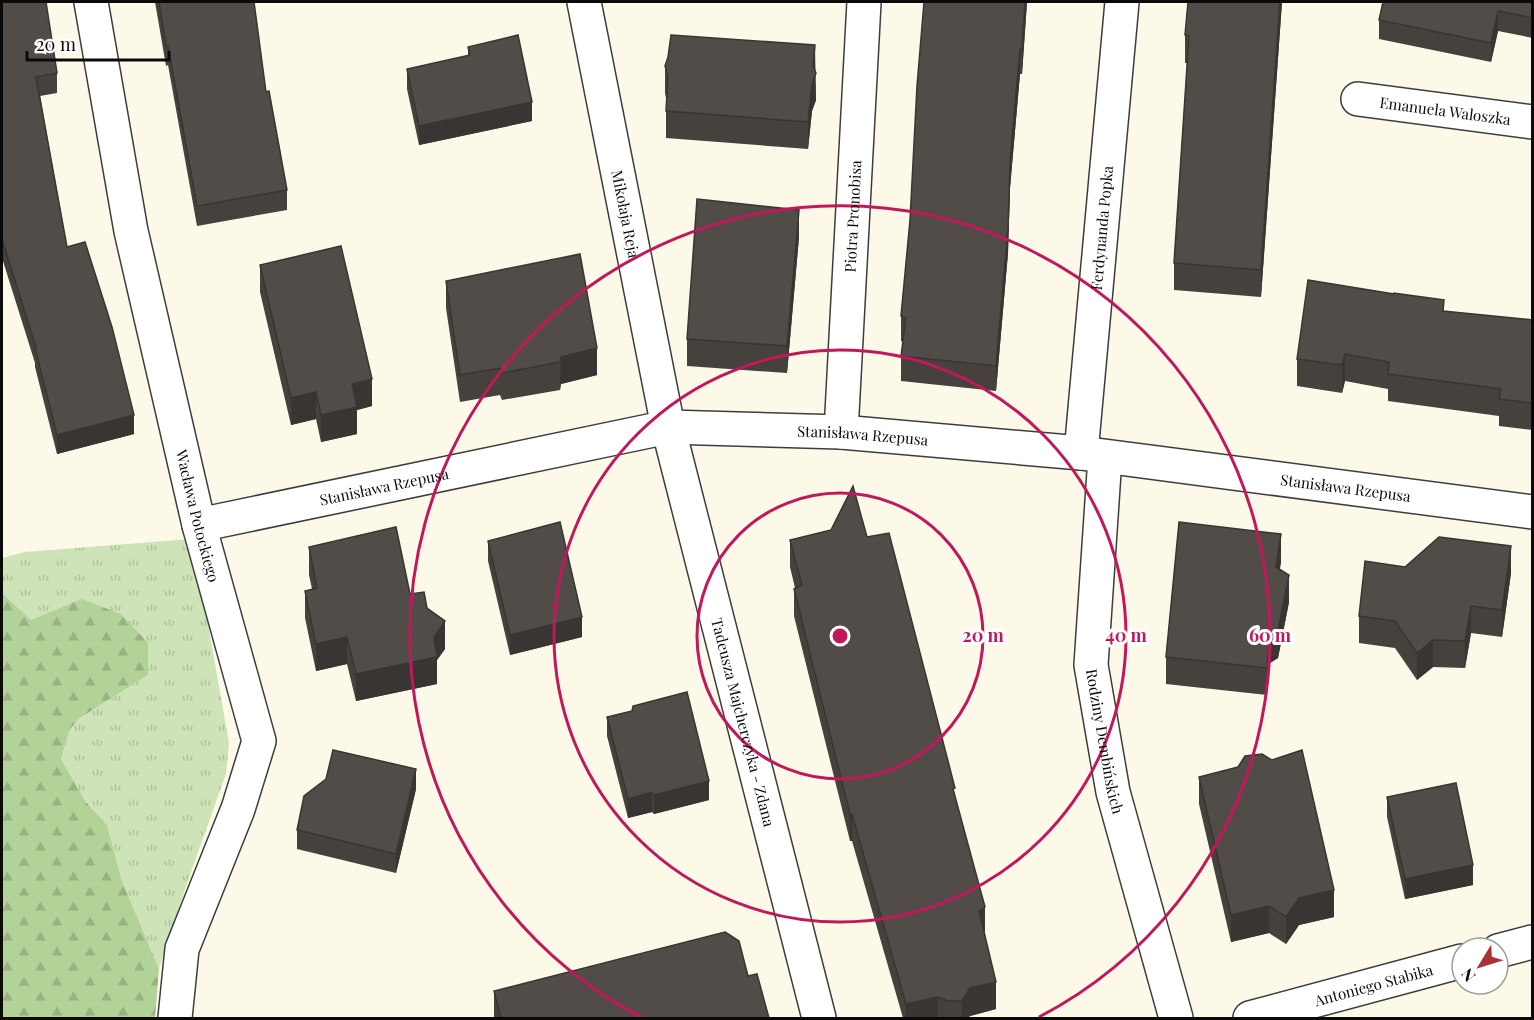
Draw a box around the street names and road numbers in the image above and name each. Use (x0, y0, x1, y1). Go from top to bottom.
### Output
street label: Emanuela Waloszka (1378, 92, 1513, 129)
street label: Piotra Pronobisa (840, 159, 866, 273)
street label: Ferdynanda Popka (1086, 164, 1117, 291)
street label: Mikołaja Reja (607, 168, 644, 260)
street label: Stanisława Rzepusa (797, 421, 930, 450)
street label: Wacława Potockiego (172, 447, 224, 584)
street label: Stanisława Rzepusa (318, 463, 451, 510)
street label: Stanisława Rzepusa (1279, 469, 1413, 506)
street label: Tadeusza Majcherczyka - Zdana (707, 616, 780, 829)
street label: Rodziny Dembińskich (1082, 667, 1129, 816)
street label: Antoniego Stabika (1311, 959, 1436, 1011)

